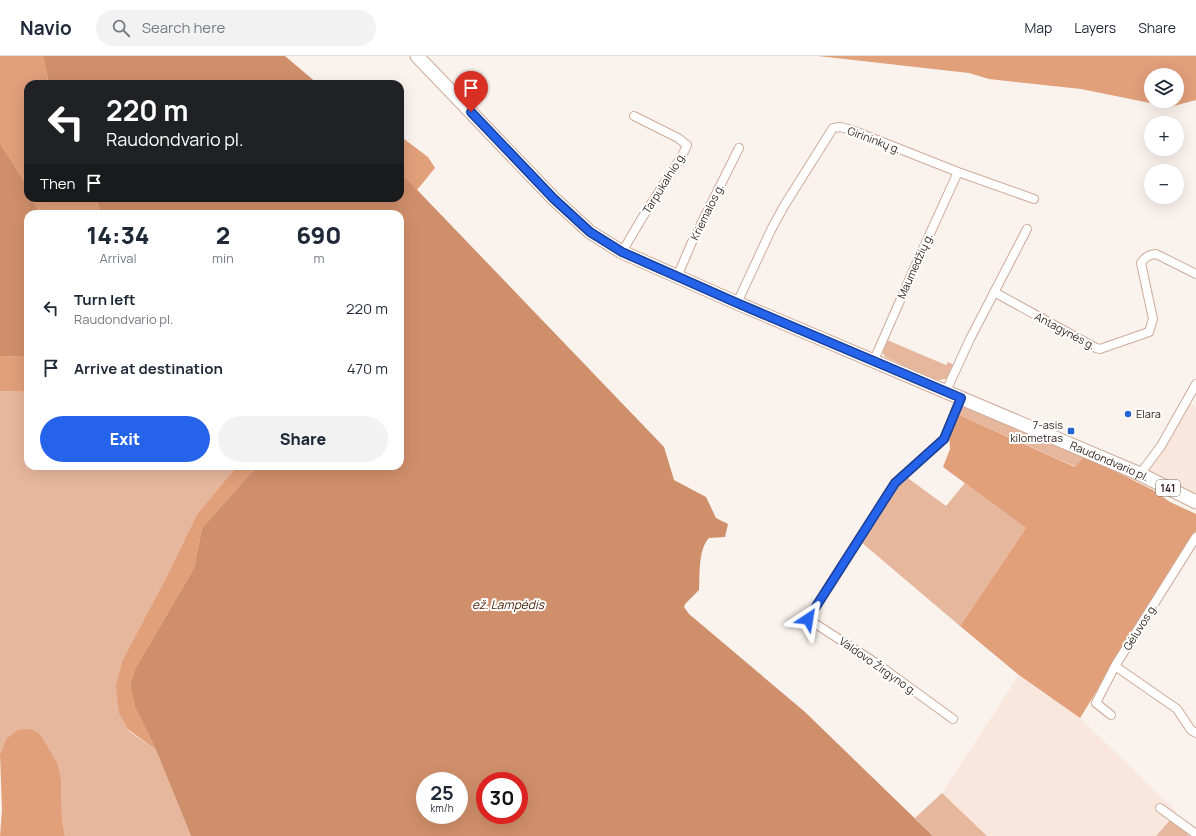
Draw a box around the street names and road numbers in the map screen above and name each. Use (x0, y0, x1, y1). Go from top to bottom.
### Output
street label: Girininkų g. (845, 122, 903, 157)
street label: Tarpukalnio g. (639, 149, 689, 216)
street label: Kriemalos g. (686, 181, 727, 243)
street label: Maumedžių g. (893, 231, 936, 301)
street label: Antagynės g. (1032, 308, 1098, 353)
street label: Raudondvario pl. (1068, 437, 1152, 484)
road number: 141 (1156, 480, 1180, 496)
street label: Gėluvos g. (1119, 601, 1160, 653)
street label: Valdovo Žirgyno g. (836, 633, 920, 698)

